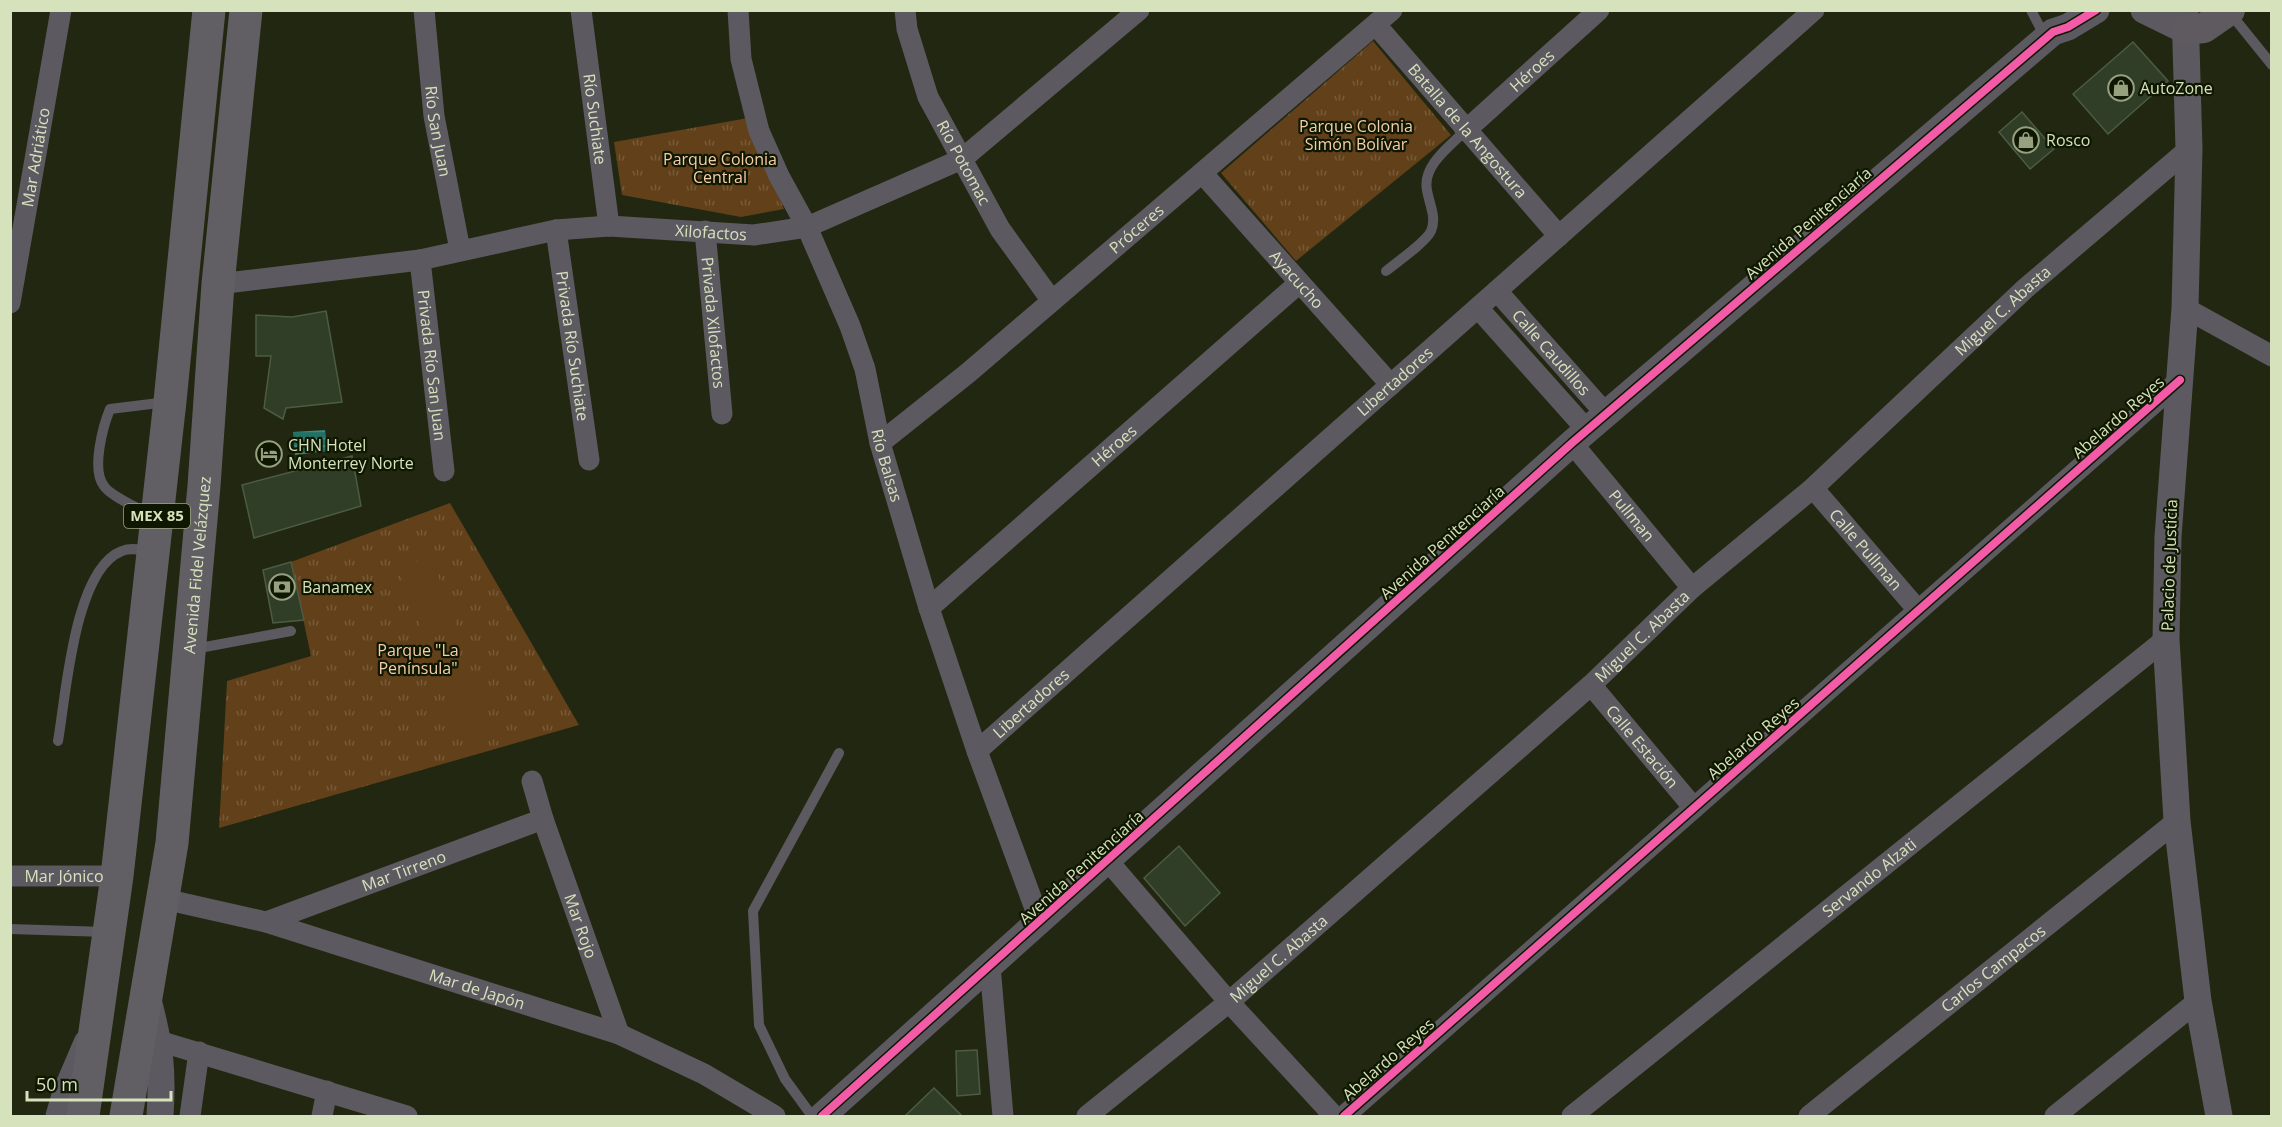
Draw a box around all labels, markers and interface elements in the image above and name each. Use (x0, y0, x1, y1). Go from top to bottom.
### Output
street label: Héroes (1505, 45, 1559, 97)
street label: Batalla de la Angostura (1403, 59, 1532, 203)
street label: Río Suchiate (578, 72, 612, 166)
shop icon: AutoZone (2106, 73, 2136, 103)
place label: AutoZone (2140, 77, 2213, 99)
street label: Río San Juan (420, 85, 457, 179)
street label: Mar Adriático (16, 106, 55, 209)
park label: Parque Colonia Simón Bolívar (1299, 115, 1413, 155)
street label: Río Potomac (932, 116, 996, 209)
shop icon: Rosco (2011, 125, 2041, 155)
place label: Rosco (2046, 129, 2090, 151)
park label: Parque Colonia Central (663, 148, 777, 188)
street label: Avenida Penitenciaría (1740, 162, 1876, 284)
street label: Próceres (1104, 199, 1168, 259)
street label: Xilofactos (674, 219, 748, 246)
street label: Ayacucho (1265, 245, 1329, 313)
street label: Privada Xilofactos (696, 256, 731, 389)
street label: Miguel C. Abasta (1950, 261, 2055, 361)
street label: Privada Río Suchiate (551, 269, 594, 422)
street label: Privada Río San Juan (412, 289, 452, 442)
street label: Calle Caudillos (1507, 305, 1595, 400)
street label: Libertadores (1352, 341, 1438, 421)
street label: Abelardo Reyes (2067, 371, 2169, 463)
street label: Héroes (1086, 420, 1141, 472)
street label: Río Balsas (866, 427, 908, 504)
place label: CHN Hotel Monterrey Norte (288, 434, 414, 474)
hotel icon: CHN Hotel Monterrey Norte (254, 439, 284, 469)
street label: Avenida Fidel Velázquez (178, 475, 216, 655)
street label: Avenida Penitenciaría (1375, 480, 1509, 604)
street label: Pullman (1604, 485, 1660, 546)
street label: Palacio de Justicia (2156, 499, 2182, 631)
road number: MEX 85 (124, 504, 190, 528)
street label: Calle Pullman (1824, 504, 1907, 595)
bank icon: Banamex (267, 572, 297, 602)
place label: Banamex (302, 576, 373, 598)
street label: Miguel C. Abasta (1590, 585, 1694, 687)
park label: Parque "La Península" (377, 639, 459, 679)
street label: Libertadores (988, 664, 1074, 743)
street label: Abelardo Reyes (1702, 692, 1804, 784)
street label: Calle Estación (1601, 700, 1684, 793)
street label: Avenida Penitenciaría (1014, 805, 1148, 929)
street label: Servando Alzati (1817, 833, 1921, 922)
street label: Mar Tirreno (359, 845, 449, 896)
street label: Mar Jónico (24, 865, 104, 887)
street label: Mar Rojo (559, 891, 602, 961)
street label: Miguel C. Abasta (1225, 910, 1332, 1008)
street label: Carlos Campacos (1936, 920, 2050, 1017)
street label: Mar de Japón (426, 963, 528, 1014)
street label: Abelardo Reyes (1337, 1013, 1439, 1105)
scale bar (27, 1064, 171, 1102)
text: 50 m (36, 1072, 78, 1096)

